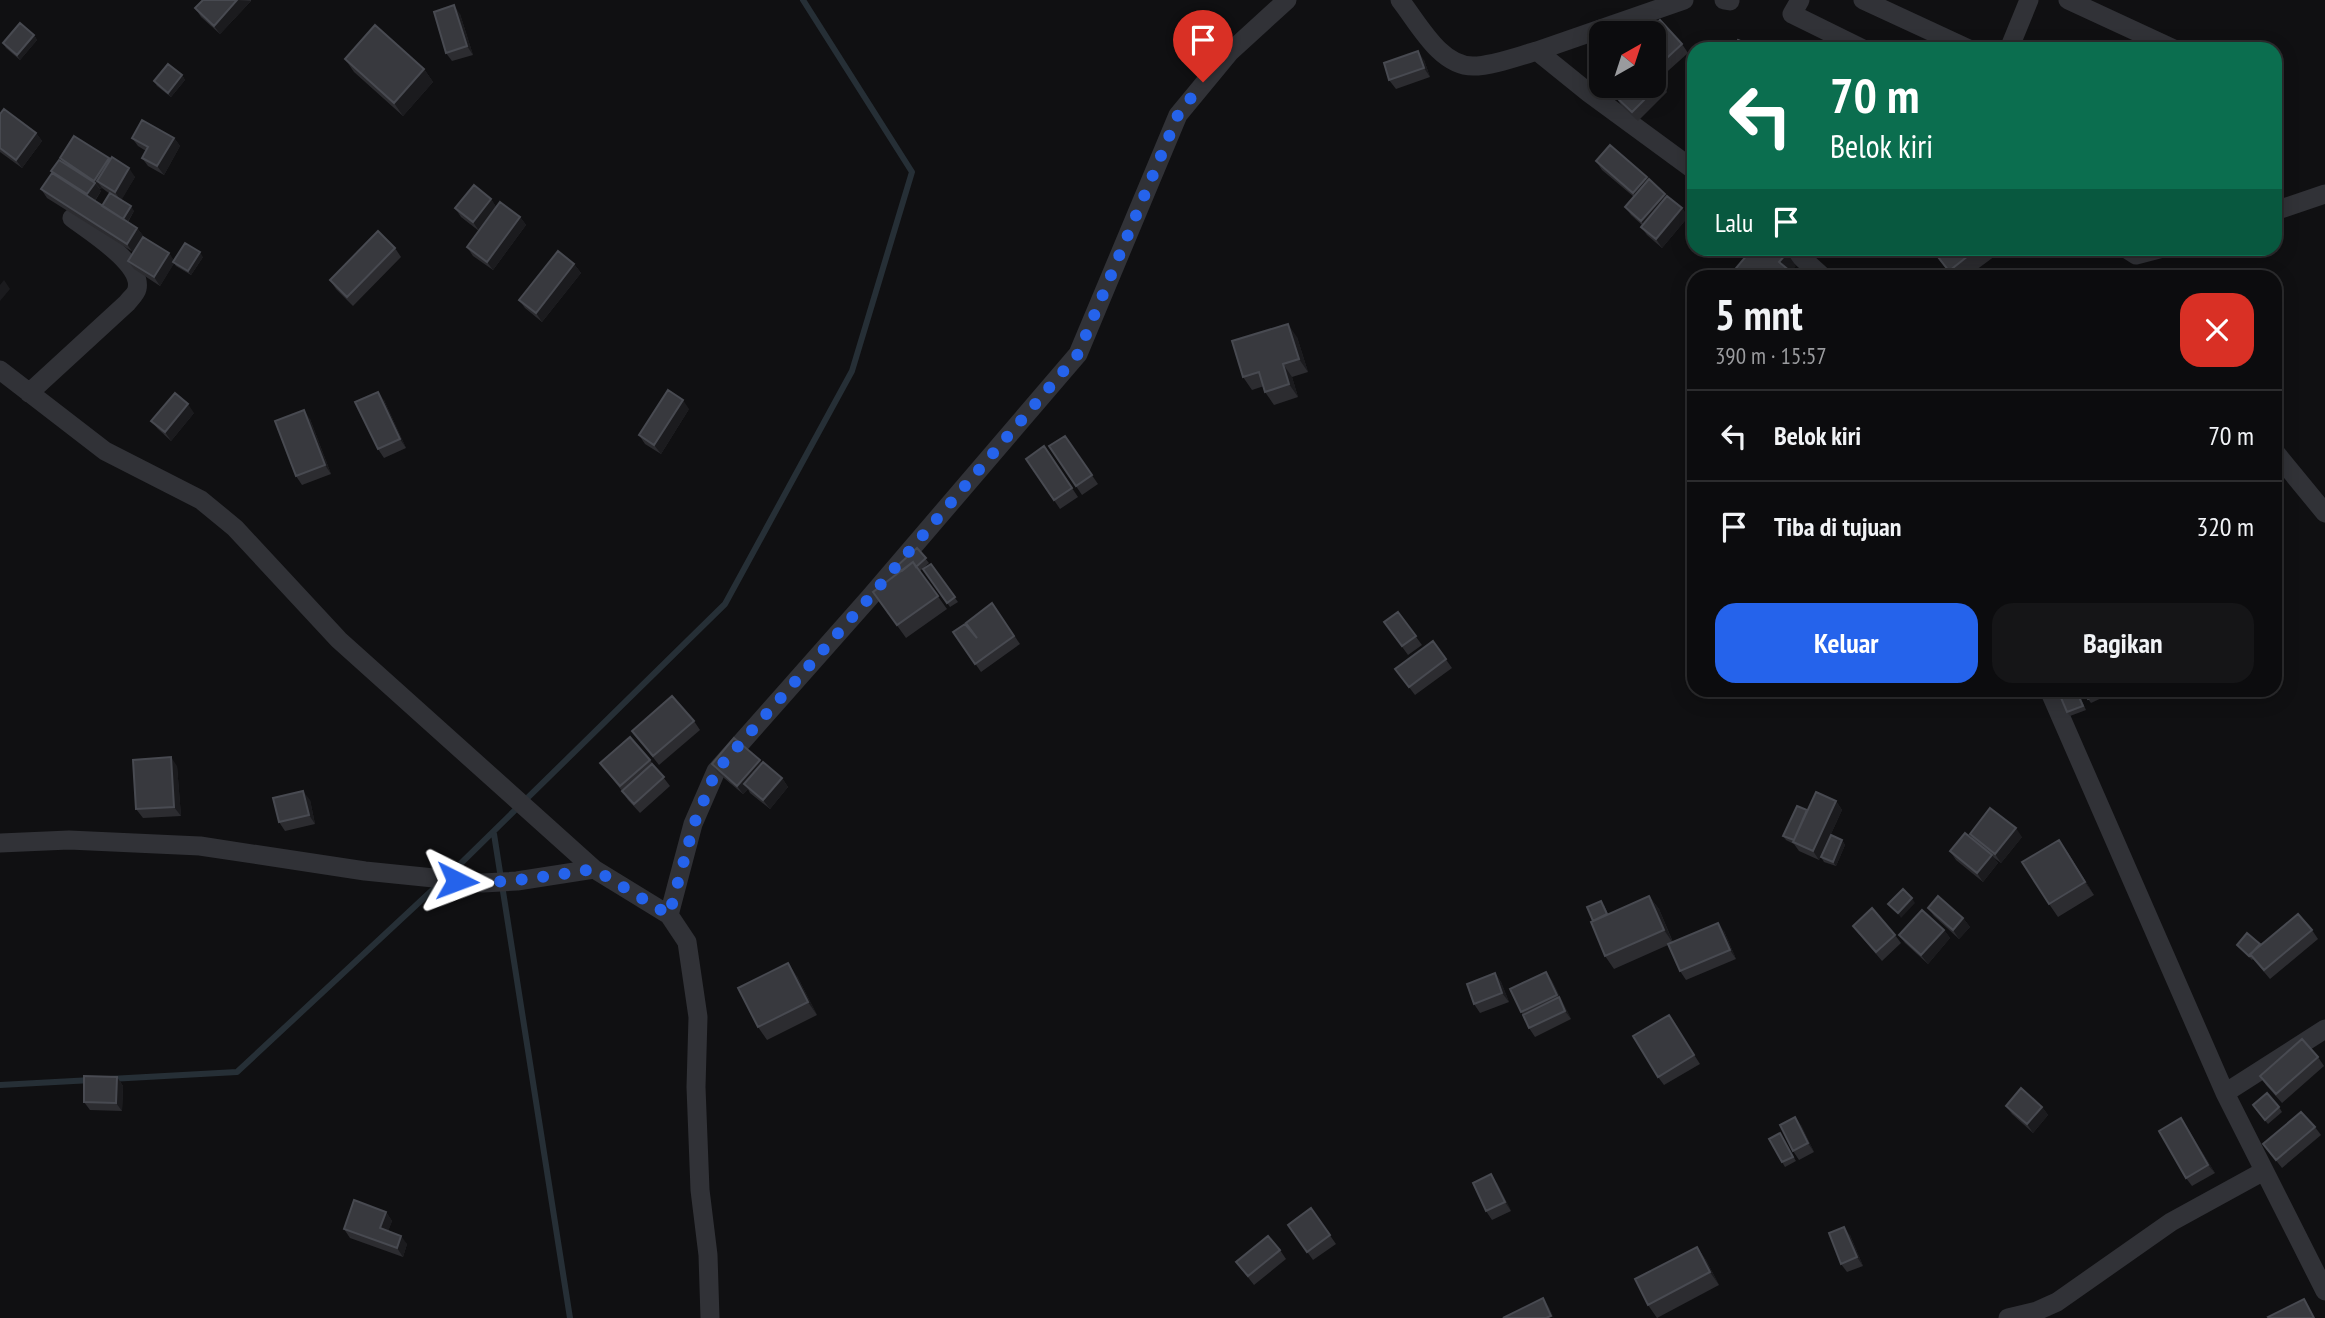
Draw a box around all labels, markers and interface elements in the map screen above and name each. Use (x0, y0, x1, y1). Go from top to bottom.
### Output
pin (1173, 10, 1233, 82)
icon: arrive (1184, 21, 1222, 59)
north arrow (1589, 21, 1666, 98)
map controls (1589, 21, 1666, 98)
text: 70 m (1830, 63, 1919, 127)
icon: left (1715, 70, 1806, 161)
text: Belok kiri (1830, 125, 1933, 167)
icon: arrive (1767, 203, 1805, 241)
text: Lalu (1715, 206, 1753, 239)
text: 5 mnt (1715, 287, 1803, 342)
button: close (2180, 293, 2254, 367)
text: 390 m · 15:57 (1715, 341, 1827, 370)
icon: left (1715, 417, 1753, 455)
text: Belok kiri (1774, 419, 1861, 452)
text: 70 m (2208, 419, 2254, 452)
icon: arrive (1715, 508, 1753, 546)
text: Tiba di tujuan (1774, 510, 1902, 543)
text: 320 m (2196, 510, 2254, 543)
button: Keluar (1715, 603, 1978, 683)
button: Bagikan (1992, 603, 2254, 683)
position arrow (420, 844, 494, 918)

